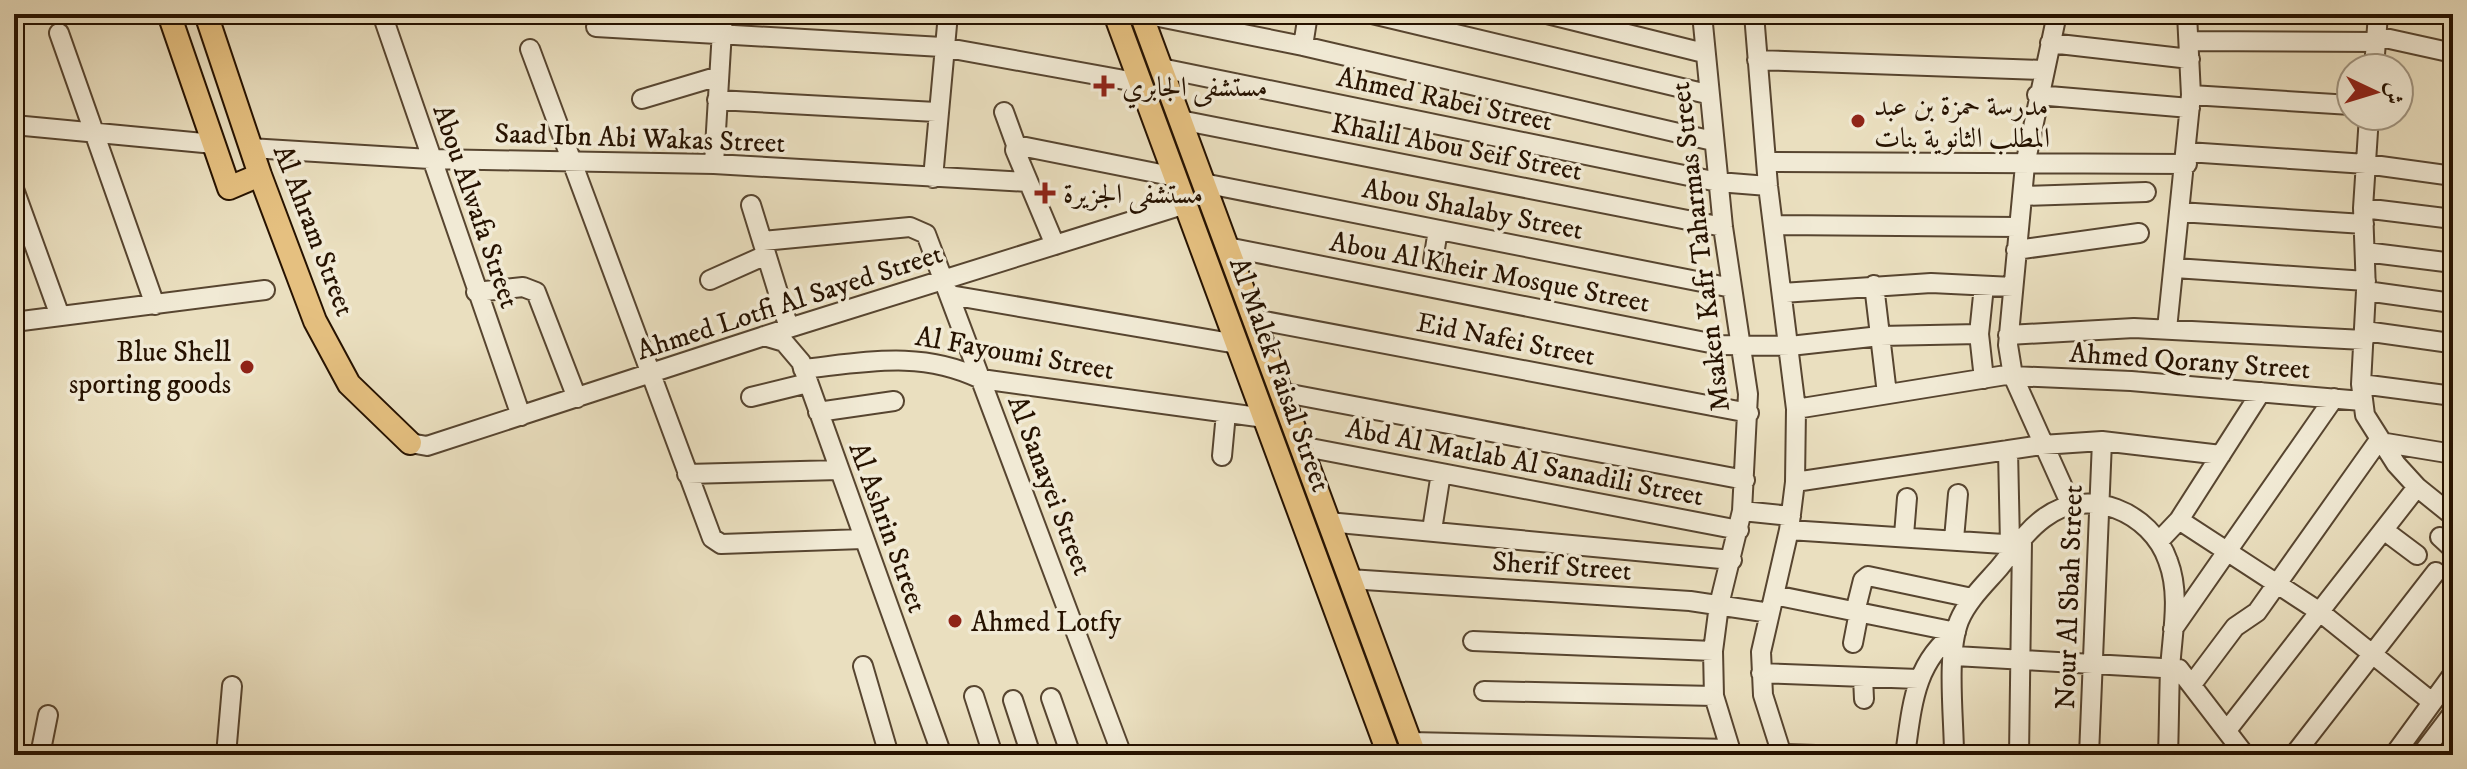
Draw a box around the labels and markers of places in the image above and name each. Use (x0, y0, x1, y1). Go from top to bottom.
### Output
place label: مستشفى الجابري (1122, 70, 1268, 109)
marker: مستشفى الجابري (1093, 75, 1115, 97)
place label: مدرسة حمزة بن عبد المطلب الثانوية بنات (1874, 89, 2050, 156)
marker: مدرسة حمزة بن عبد المطلب الثانوية بنات (1849, 112, 1867, 130)
place label: مستشفى الجزيرة (1063, 177, 1203, 214)
marker: مستشفى الجزيرة (1034, 182, 1056, 204)
place label: Blue Shell sporting goods (69, 335, 232, 402)
marker: Blue Shell sporting goods (238, 358, 256, 376)
place label: Ahmed Lotfy (971, 605, 1122, 640)
marker: Ahmed Lotfy (946, 612, 964, 630)

